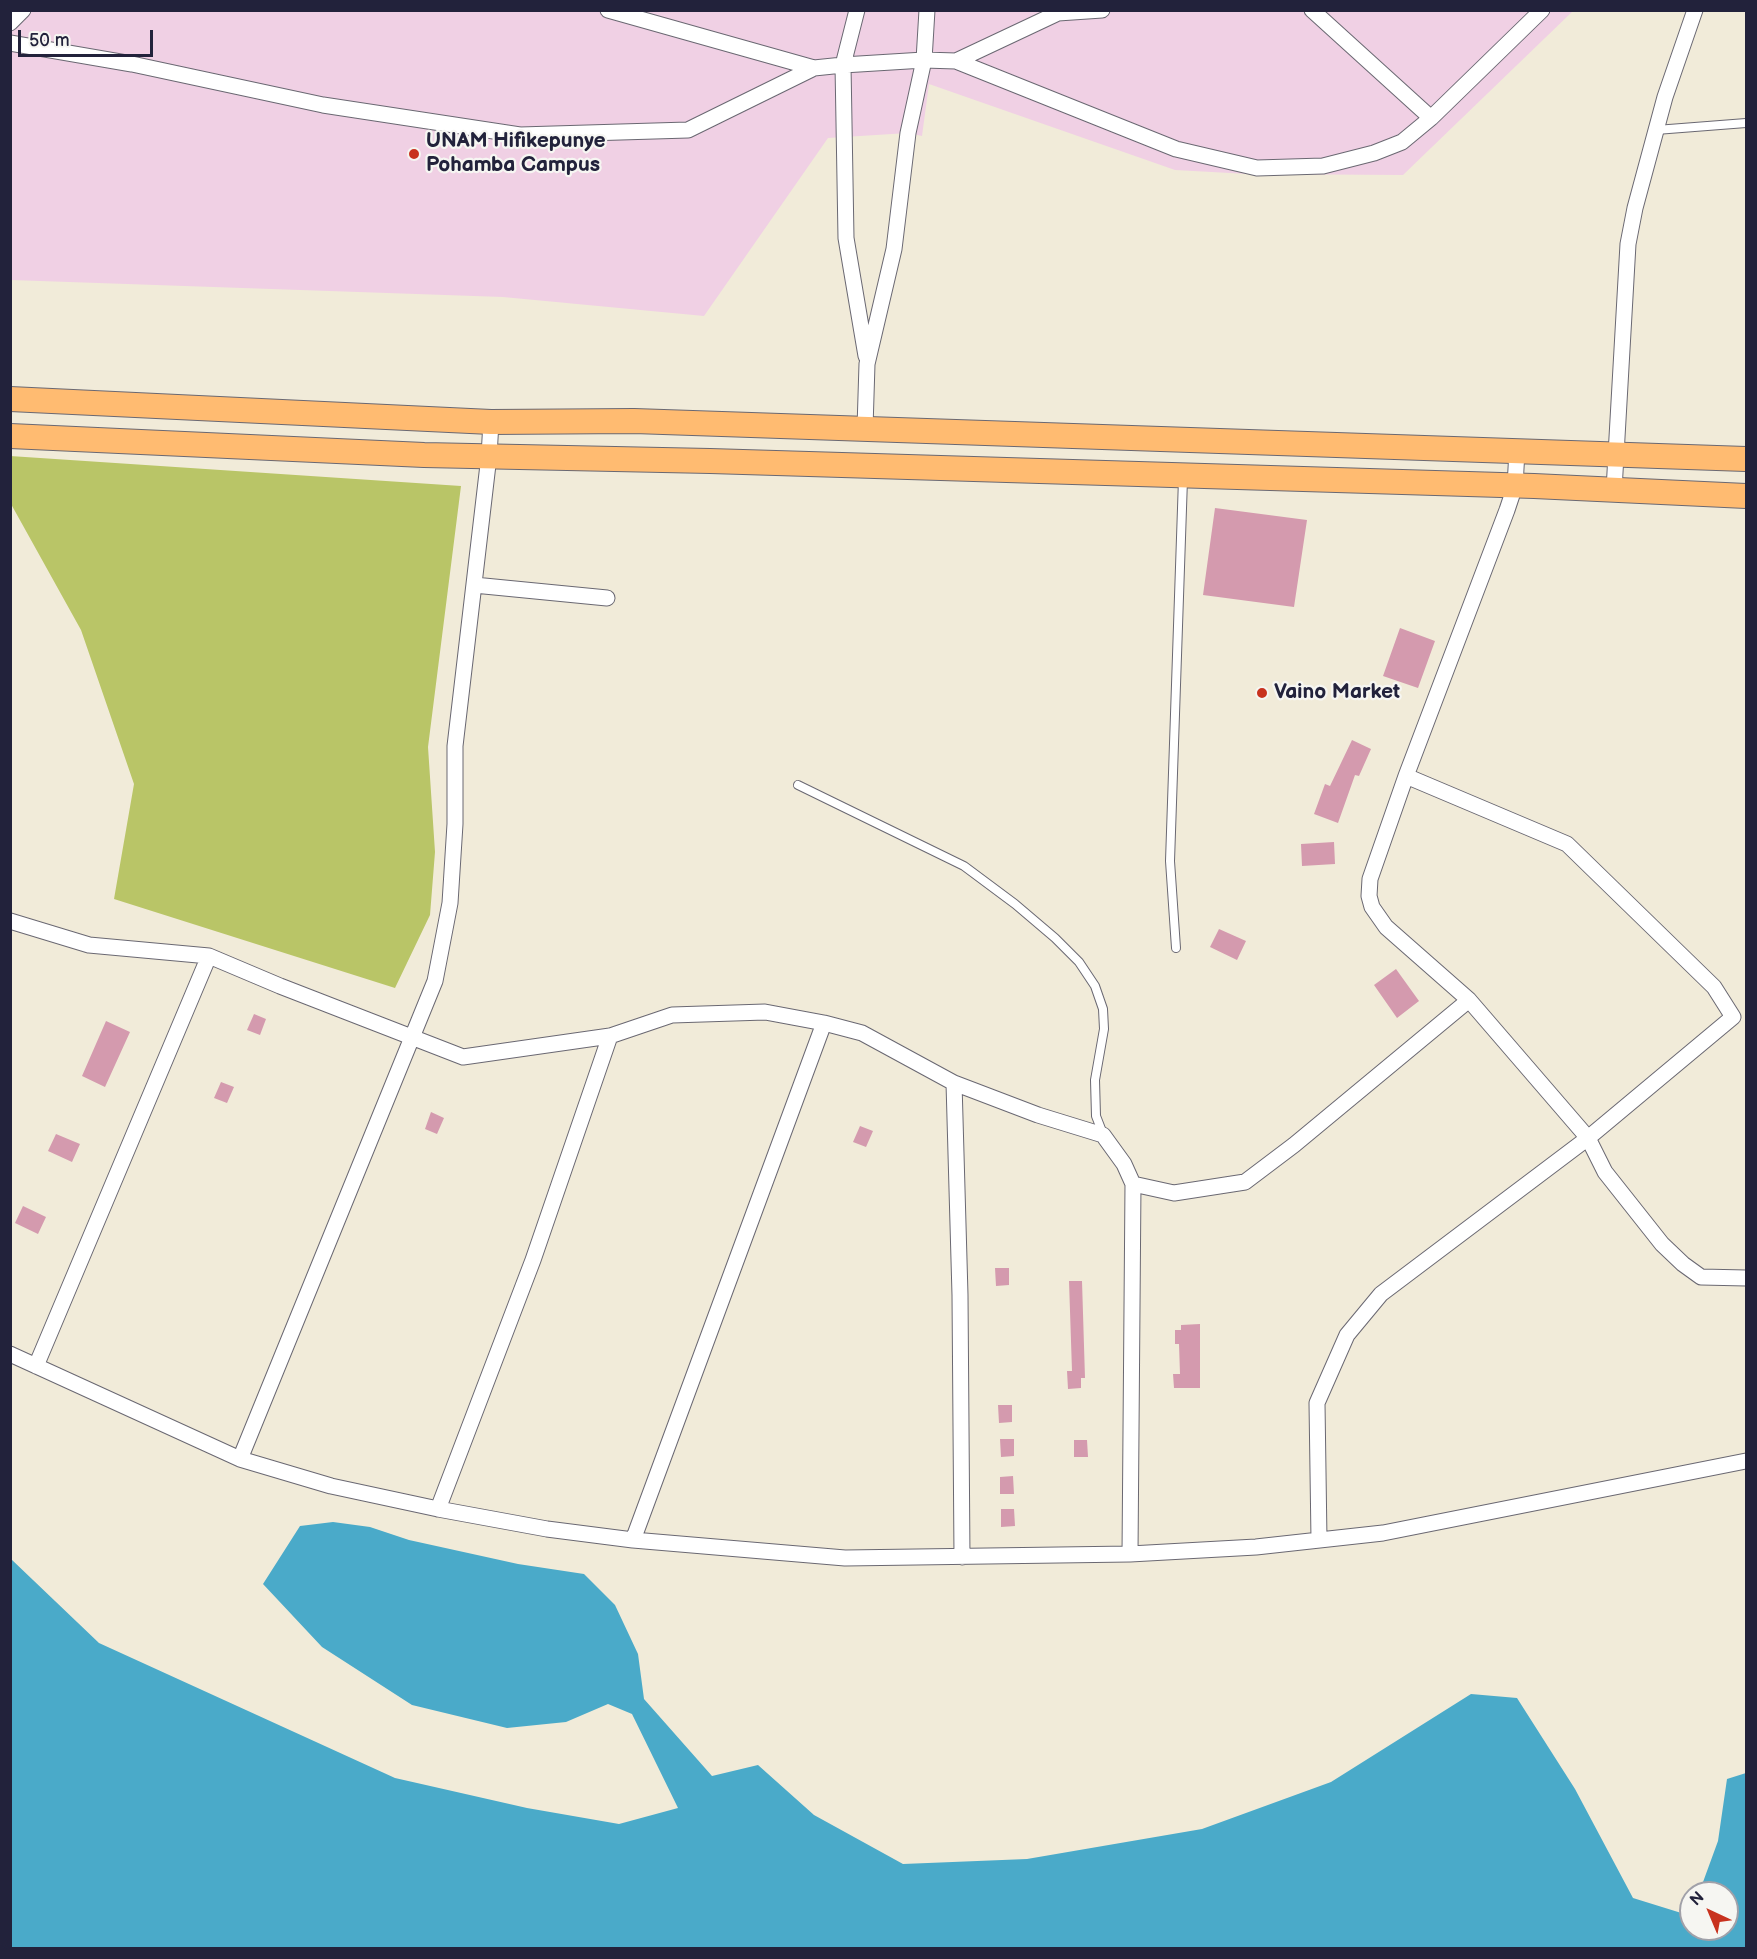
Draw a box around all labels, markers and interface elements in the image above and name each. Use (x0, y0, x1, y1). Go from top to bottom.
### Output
scale bar (21, 18, 156, 56)
text: 50 m (29, 30, 70, 51)
place label: UNAM Hifikepunye Pohamba Campus (426, 129, 606, 179)
marker: UNAM Hifikepunye Pohamba Campus (407, 147, 421, 161)
place label: Vaino Market (1274, 680, 1400, 706)
marker: Vaino Market (1255, 686, 1269, 700)
north arrow (1679, 1881, 1739, 1941)
text: N (1687, 1888, 1708, 1910)

